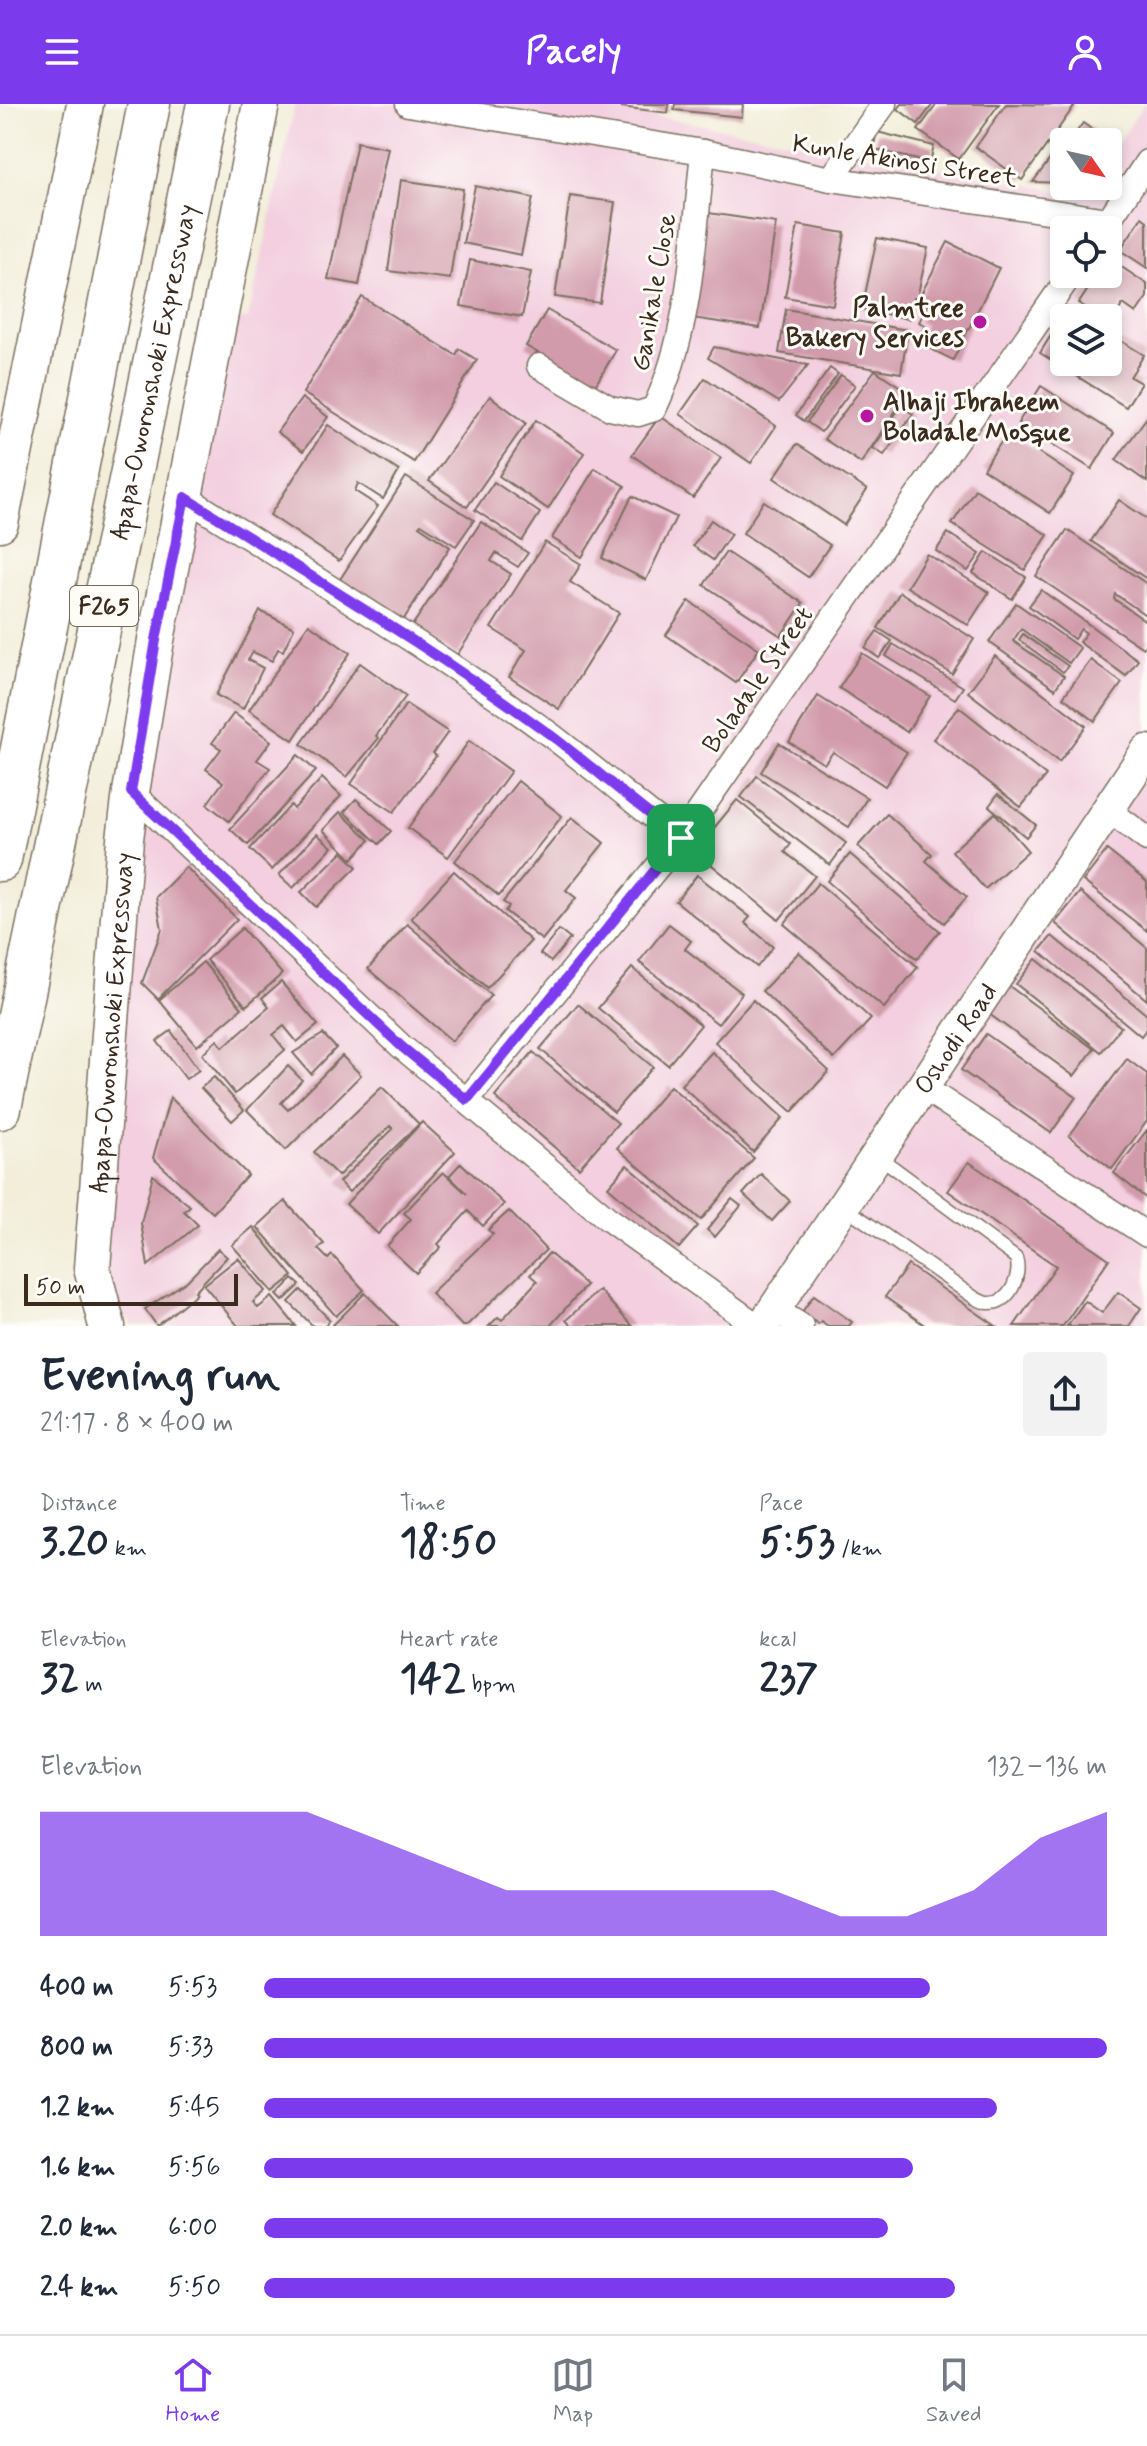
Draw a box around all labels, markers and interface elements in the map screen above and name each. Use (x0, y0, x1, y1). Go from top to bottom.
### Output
text: Pacely (526, 29, 621, 76)
icon: menu (40, 30, 84, 74)
icon: person (1063, 30, 1107, 74)
street label: Kunle Akinosi Street (790, 127, 1020, 197)
north arrow (1050, 128, 1122, 200)
map controls (1050, 128, 1122, 376)
street label: Apapa-Oworonshoki Expressway (103, 201, 206, 543)
street label: Ganikale Close (624, 211, 686, 374)
button: locate (1050, 216, 1122, 288)
place label: Palmtree Bakery Services (786, 292, 964, 356)
button: layers (1050, 304, 1122, 376)
marker: Palmtree Bakery Services (971, 313, 989, 331)
place label: Alhaji Ibraheem Boladale Mosque (883, 386, 1071, 450)
marker: Alhaji Ibraheem Boladale Mosque (858, 407, 876, 425)
road number: F265 (70, 586, 138, 626)
street label: Boladale Street (695, 600, 822, 760)
pin (647, 804, 715, 872)
icon: arrive (659, 816, 703, 860)
street label: Apapa-Oworonshoki Expressway (83, 851, 143, 1195)
street label: Oshodi Road (907, 977, 1006, 1102)
scale bar (24, 1270, 238, 1306)
text: 50 m (36, 1274, 85, 1302)
text: Evening run (40, 1348, 280, 1406)
button: share (1023, 1352, 1107, 1436)
text: 21:17 · 8 × 400 m (40, 1407, 234, 1441)
text: Distance (40, 1490, 117, 1518)
text: Time (400, 1490, 446, 1518)
text: Pace (759, 1490, 803, 1518)
text: 3.20 (40, 1518, 109, 1570)
text: 18:50 (400, 1518, 497, 1570)
text: 5:53 (759, 1518, 835, 1570)
text: km (109, 1535, 147, 1563)
text: /km (835, 1535, 883, 1563)
text: Elevation (40, 1626, 127, 1654)
text: Heart rate (400, 1626, 498, 1654)
text: kcal (759, 1626, 796, 1654)
text: 32 (40, 1654, 79, 1706)
text: 142 (400, 1654, 466, 1706)
text: 237 (759, 1654, 818, 1706)
text: m (79, 1671, 103, 1699)
text: bpm (466, 1671, 516, 1699)
text: Elevation (40, 1750, 142, 1784)
text: 132–136 m (986, 1750, 1107, 1784)
text: 400 m (40, 1971, 113, 2005)
text: 5:53 (168, 1971, 217, 2005)
text: 800 m (40, 2031, 113, 2065)
text: 5:33 (168, 2031, 213, 2065)
text: 1.2 km (40, 2091, 115, 2125)
text: 5:45 (168, 2091, 220, 2125)
text: 1.6 km (40, 2151, 115, 2185)
text: 5:56 (168, 2151, 221, 2185)
text: 2.0 km (40, 2211, 118, 2245)
text: 6:00 (168, 2211, 218, 2245)
text: 2.4 km (40, 2271, 118, 2305)
text: 5:50 (168, 2271, 221, 2305)
tab: Home (165, 2353, 220, 2429)
tab: Map (551, 2353, 595, 2429)
tab: Saved (926, 2353, 982, 2429)

